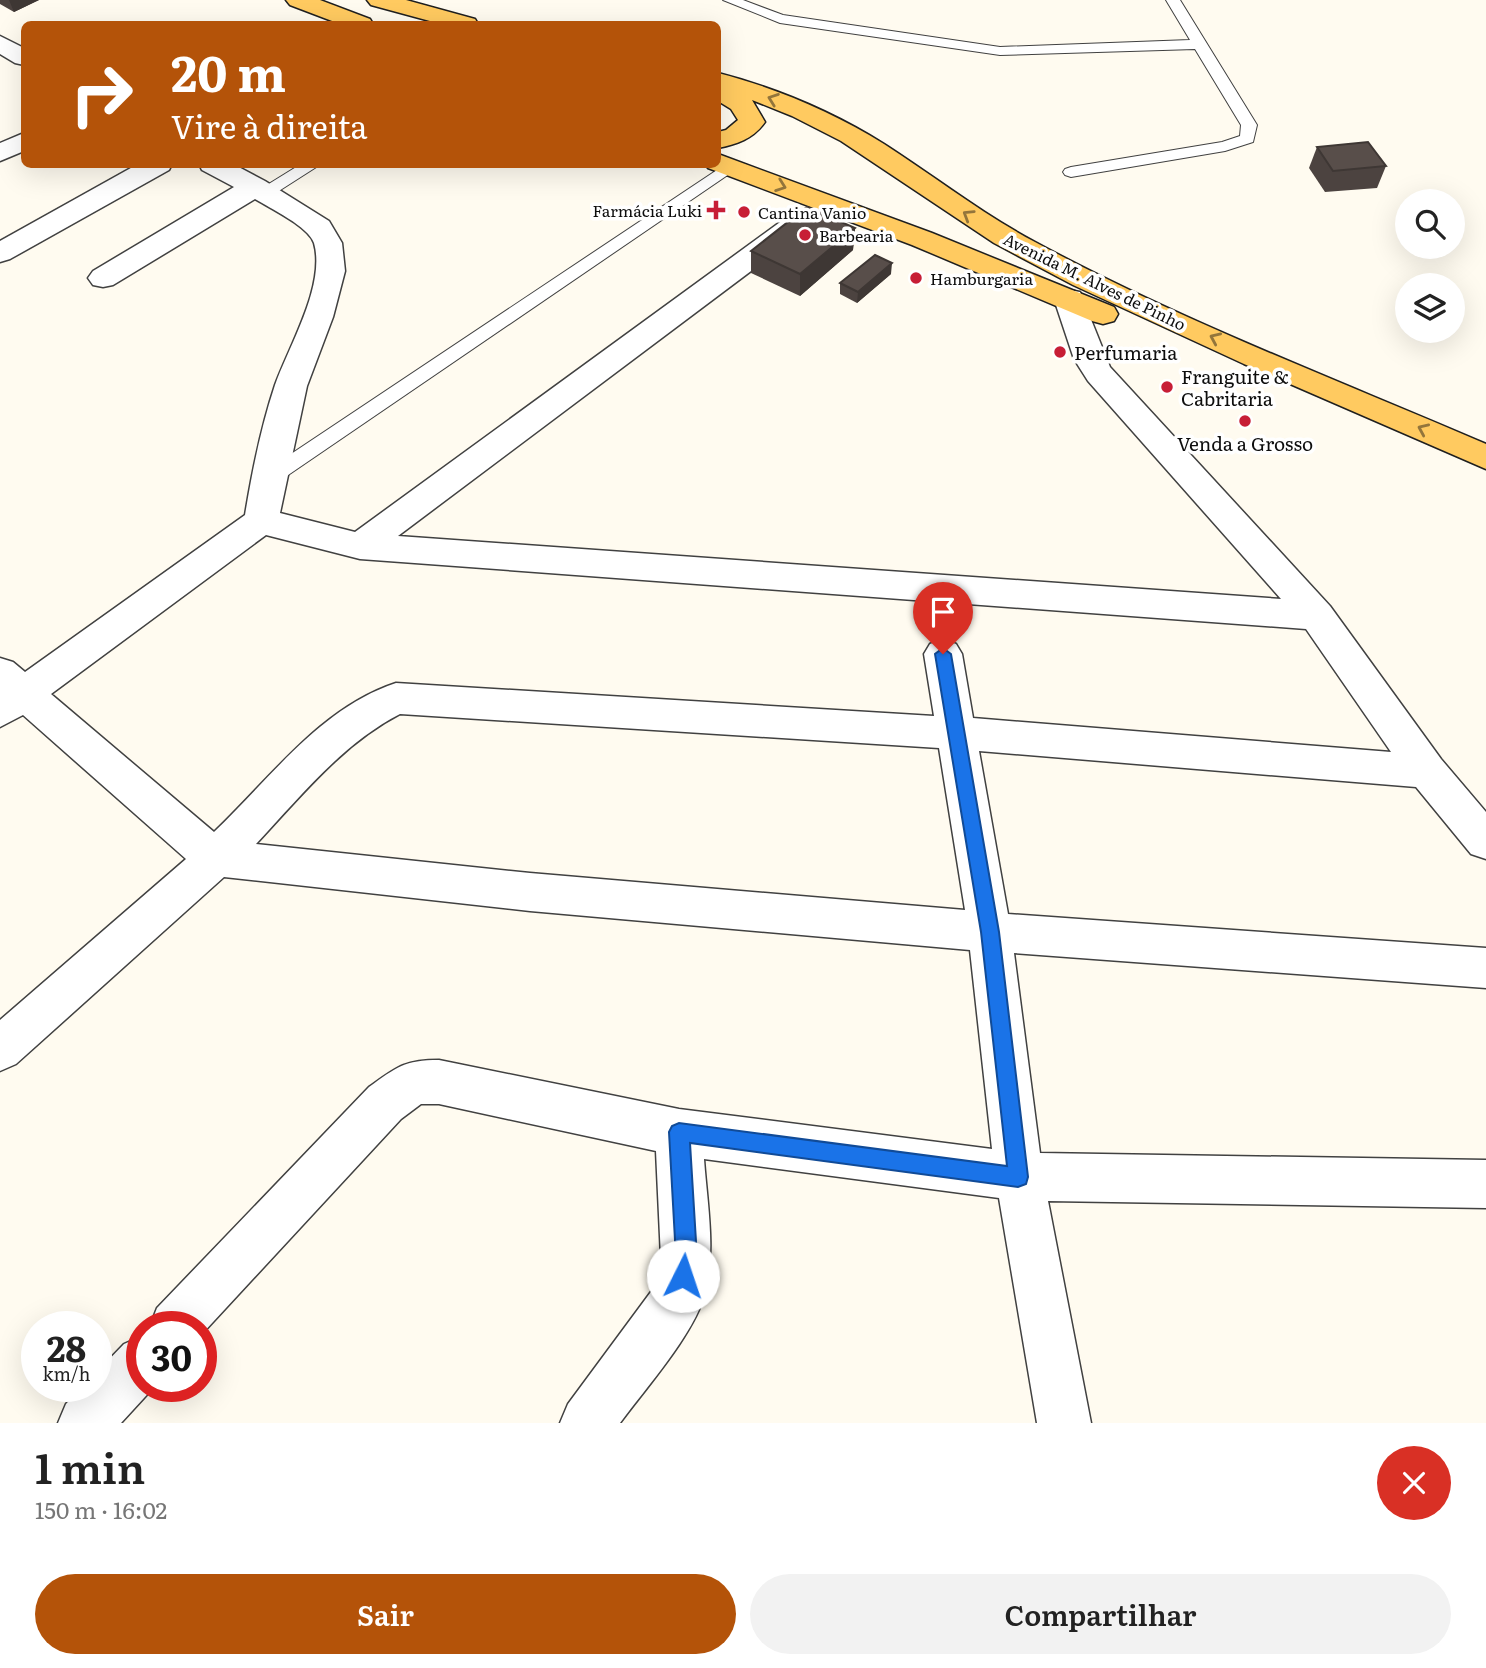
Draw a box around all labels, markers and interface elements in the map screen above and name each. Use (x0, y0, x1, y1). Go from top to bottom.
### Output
text: 20 m (171, 34, 286, 107)
icon: right (56, 49, 147, 140)
one-way arrow (768, 93, 780, 107)
text: Vire à direita (171, 101, 368, 149)
one-way arrow (775, 178, 787, 192)
map controls (1395, 189, 1465, 343)
button: search (1395, 189, 1465, 259)
place label: Farmácia Luki (592, 198, 702, 222)
place label: Cantina Vanio (758, 200, 866, 224)
marker: Farmácia Luki (708, 202, 724, 218)
marker: Cantina Vanio (736, 204, 752, 220)
one-way arrow (962, 211, 975, 224)
place label: Barbearia (819, 223, 894, 247)
street label: Avenida M. Alves de Pinho (1000, 226, 1190, 336)
marker: Barbearia (797, 227, 813, 243)
place label: Hamburgaria (930, 266, 1033, 290)
marker: Hamburgaria (908, 270, 924, 286)
button: layers (1395, 273, 1465, 343)
one-way arrow (1210, 332, 1222, 346)
place label: Perfumaria (1074, 338, 1178, 366)
marker: Perfumaria (1052, 344, 1068, 360)
place label: Franguite & Cabritaria (1181, 362, 1289, 412)
marker: Franguite & Cabritaria (1159, 379, 1175, 395)
marker: Venda a Grosso (1237, 413, 1253, 429)
one-way arrow (1418, 423, 1431, 437)
place label: Venda a Grosso (1177, 429, 1313, 457)
pin (913, 582, 973, 654)
icon: arrive (924, 593, 962, 631)
position arrow (646, 1239, 720, 1313)
speed limit sign: 30 (126, 1311, 217, 1402)
text: 28 (47, 1321, 86, 1373)
text: km/h (43, 1360, 90, 1387)
text: 1 min (35, 1435, 145, 1497)
button: close (1377, 1446, 1451, 1520)
text: 150 m · 16:02 (35, 1492, 167, 1526)
button: Sair (35, 1574, 736, 1654)
button: Compartilhar (750, 1574, 1451, 1654)

